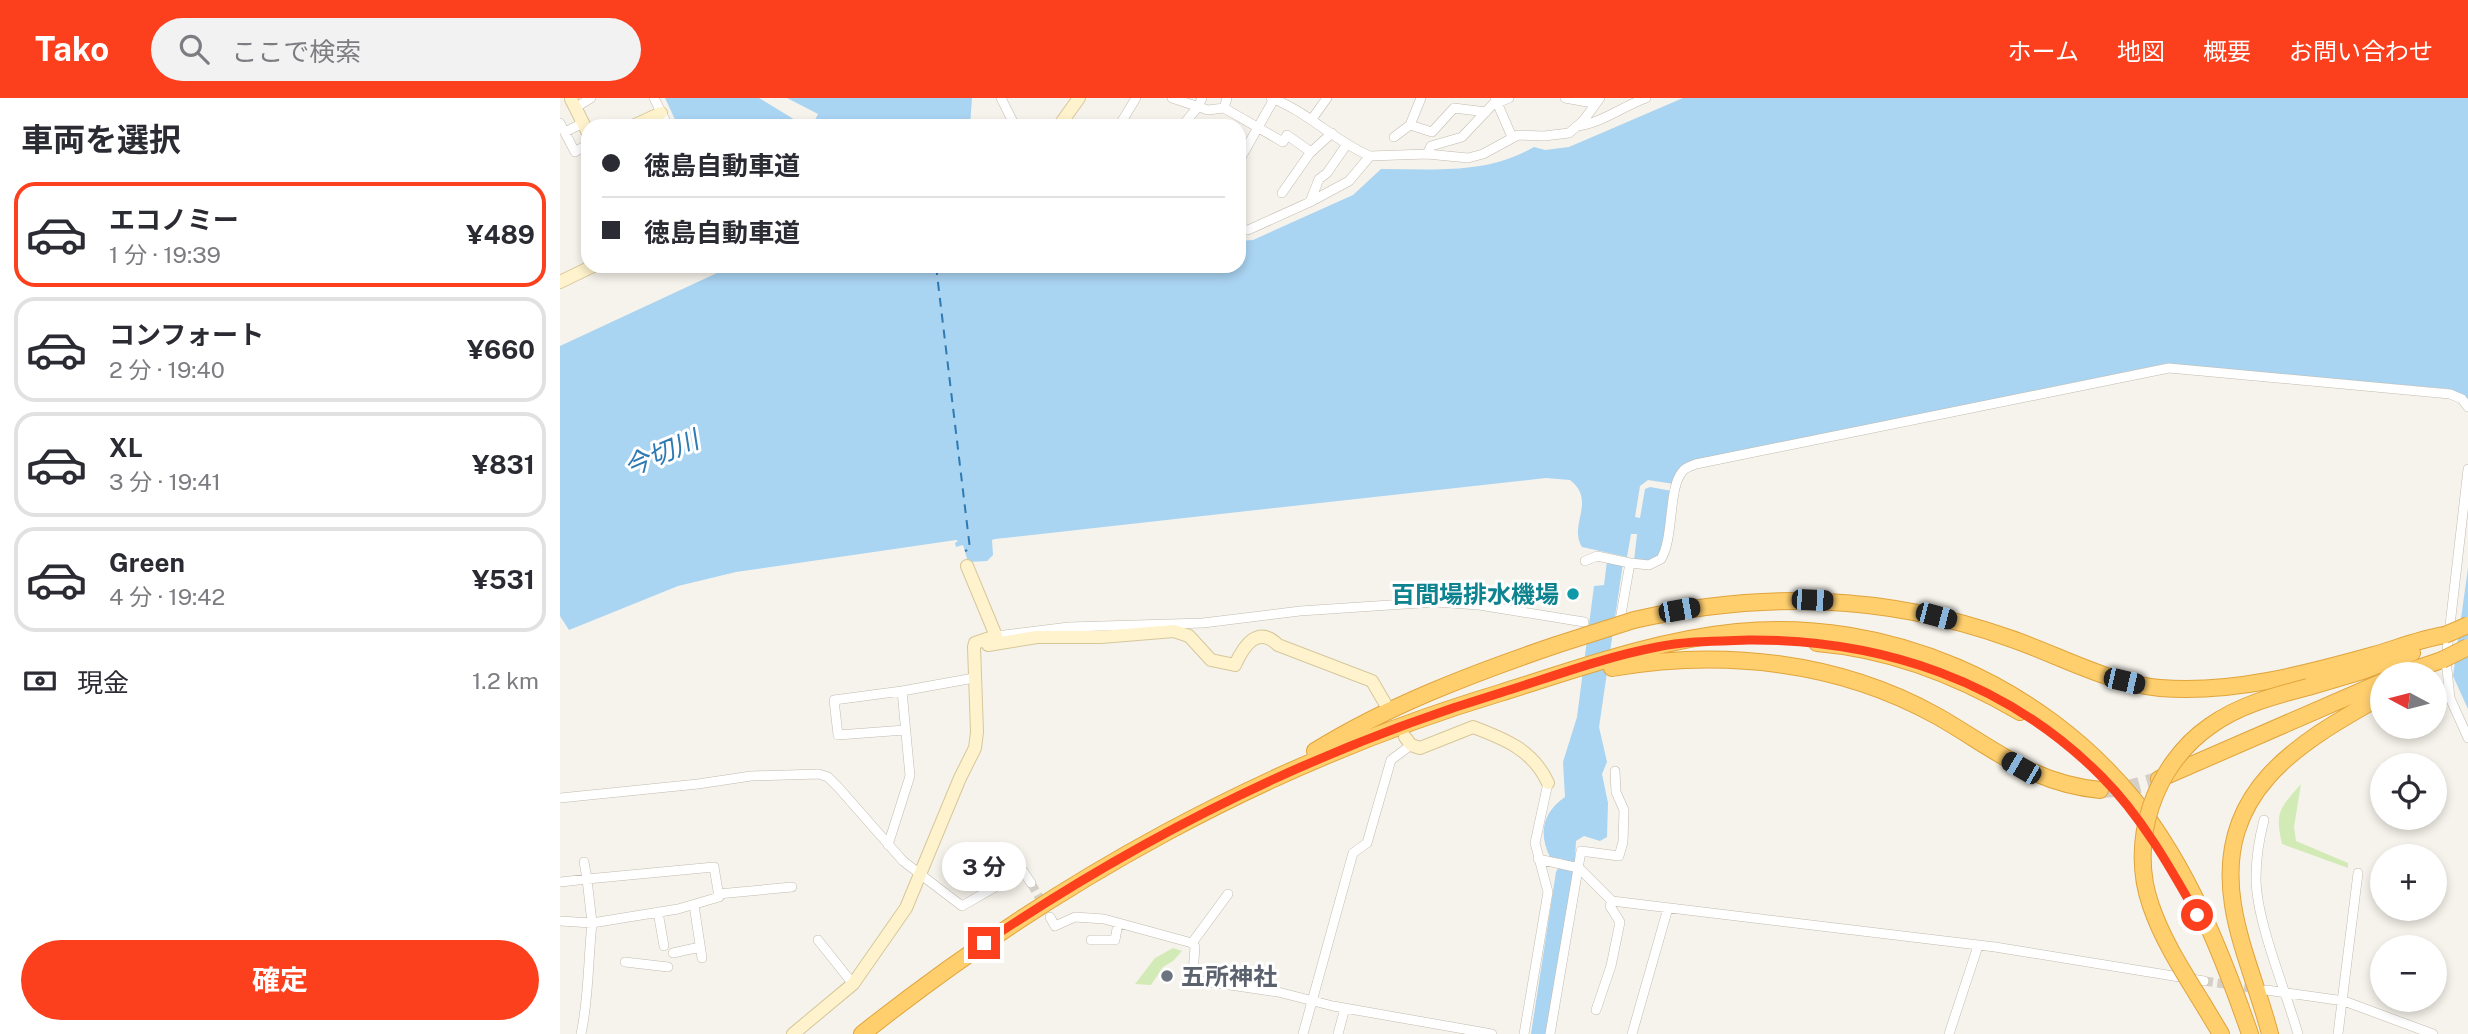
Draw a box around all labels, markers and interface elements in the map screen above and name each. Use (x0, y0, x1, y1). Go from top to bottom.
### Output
search box (151, 18, 641, 81)
text: Tako (35, 30, 109, 68)
icon: search (175, 30, 213, 68)
text: ここで検索 (231, 36, 361, 67)
text: ホーム (2008, 37, 2079, 65)
text: 地図 (2117, 37, 2165, 65)
text: 概要 (2203, 37, 2251, 65)
text: お問い合わせ (2289, 37, 2433, 65)
text: 車両を選択 (21, 121, 181, 158)
text: 徳島自動車道 (644, 150, 800, 181)
icon: car (25, 203, 88, 266)
text: エコノミー (109, 204, 239, 235)
text: 徳島自動車道 (644, 217, 800, 248)
text: ¥489 (466, 219, 535, 250)
text: 1 分 · 19:39 (109, 241, 221, 268)
icon: car (25, 318, 88, 381)
text: コンフォート (109, 319, 264, 350)
text: ¥660 (467, 334, 535, 365)
text: 2 分 · 19:40 (109, 356, 225, 383)
water label: 今切川 (619, 422, 706, 483)
text: XL (109, 432, 143, 463)
icon: car (25, 433, 88, 496)
text: ¥831 (472, 449, 535, 480)
text: 3 分 · 19:41 (109, 468, 221, 495)
text: Green (109, 547, 185, 578)
icon: car (25, 548, 88, 611)
text: ¥531 (472, 564, 535, 595)
place label: 百間場排水機場 (1391, 580, 1559, 608)
text: 4 分 · 19:42 (109, 583, 225, 610)
marker: 百間場排水機場 (1565, 586, 1581, 602)
car (1791, 589, 1834, 611)
car (1657, 596, 1702, 624)
car (1913, 600, 1960, 632)
icon: cash (21, 662, 59, 700)
north arrow (2370, 662, 2446, 738)
map controls (2370, 662, 2447, 1012)
car (2102, 666, 2147, 696)
text: 現金 (77, 667, 129, 698)
text: 1.2 km (472, 667, 539, 694)
car (1998, 748, 2045, 788)
button: locate (2370, 753, 2447, 830)
callout: 3 分 (942, 842, 1026, 890)
button: + (2370, 844, 2447, 921)
text: 3 分 (962, 853, 1006, 880)
route start (2181, 899, 2213, 931)
route end (968, 927, 1000, 959)
button: − (2370, 935, 2447, 1012)
button: 確定 (21, 940, 539, 1020)
place label: 五所神社 (1181, 962, 1277, 990)
marker: 五所神社 (1159, 968, 1175, 984)

